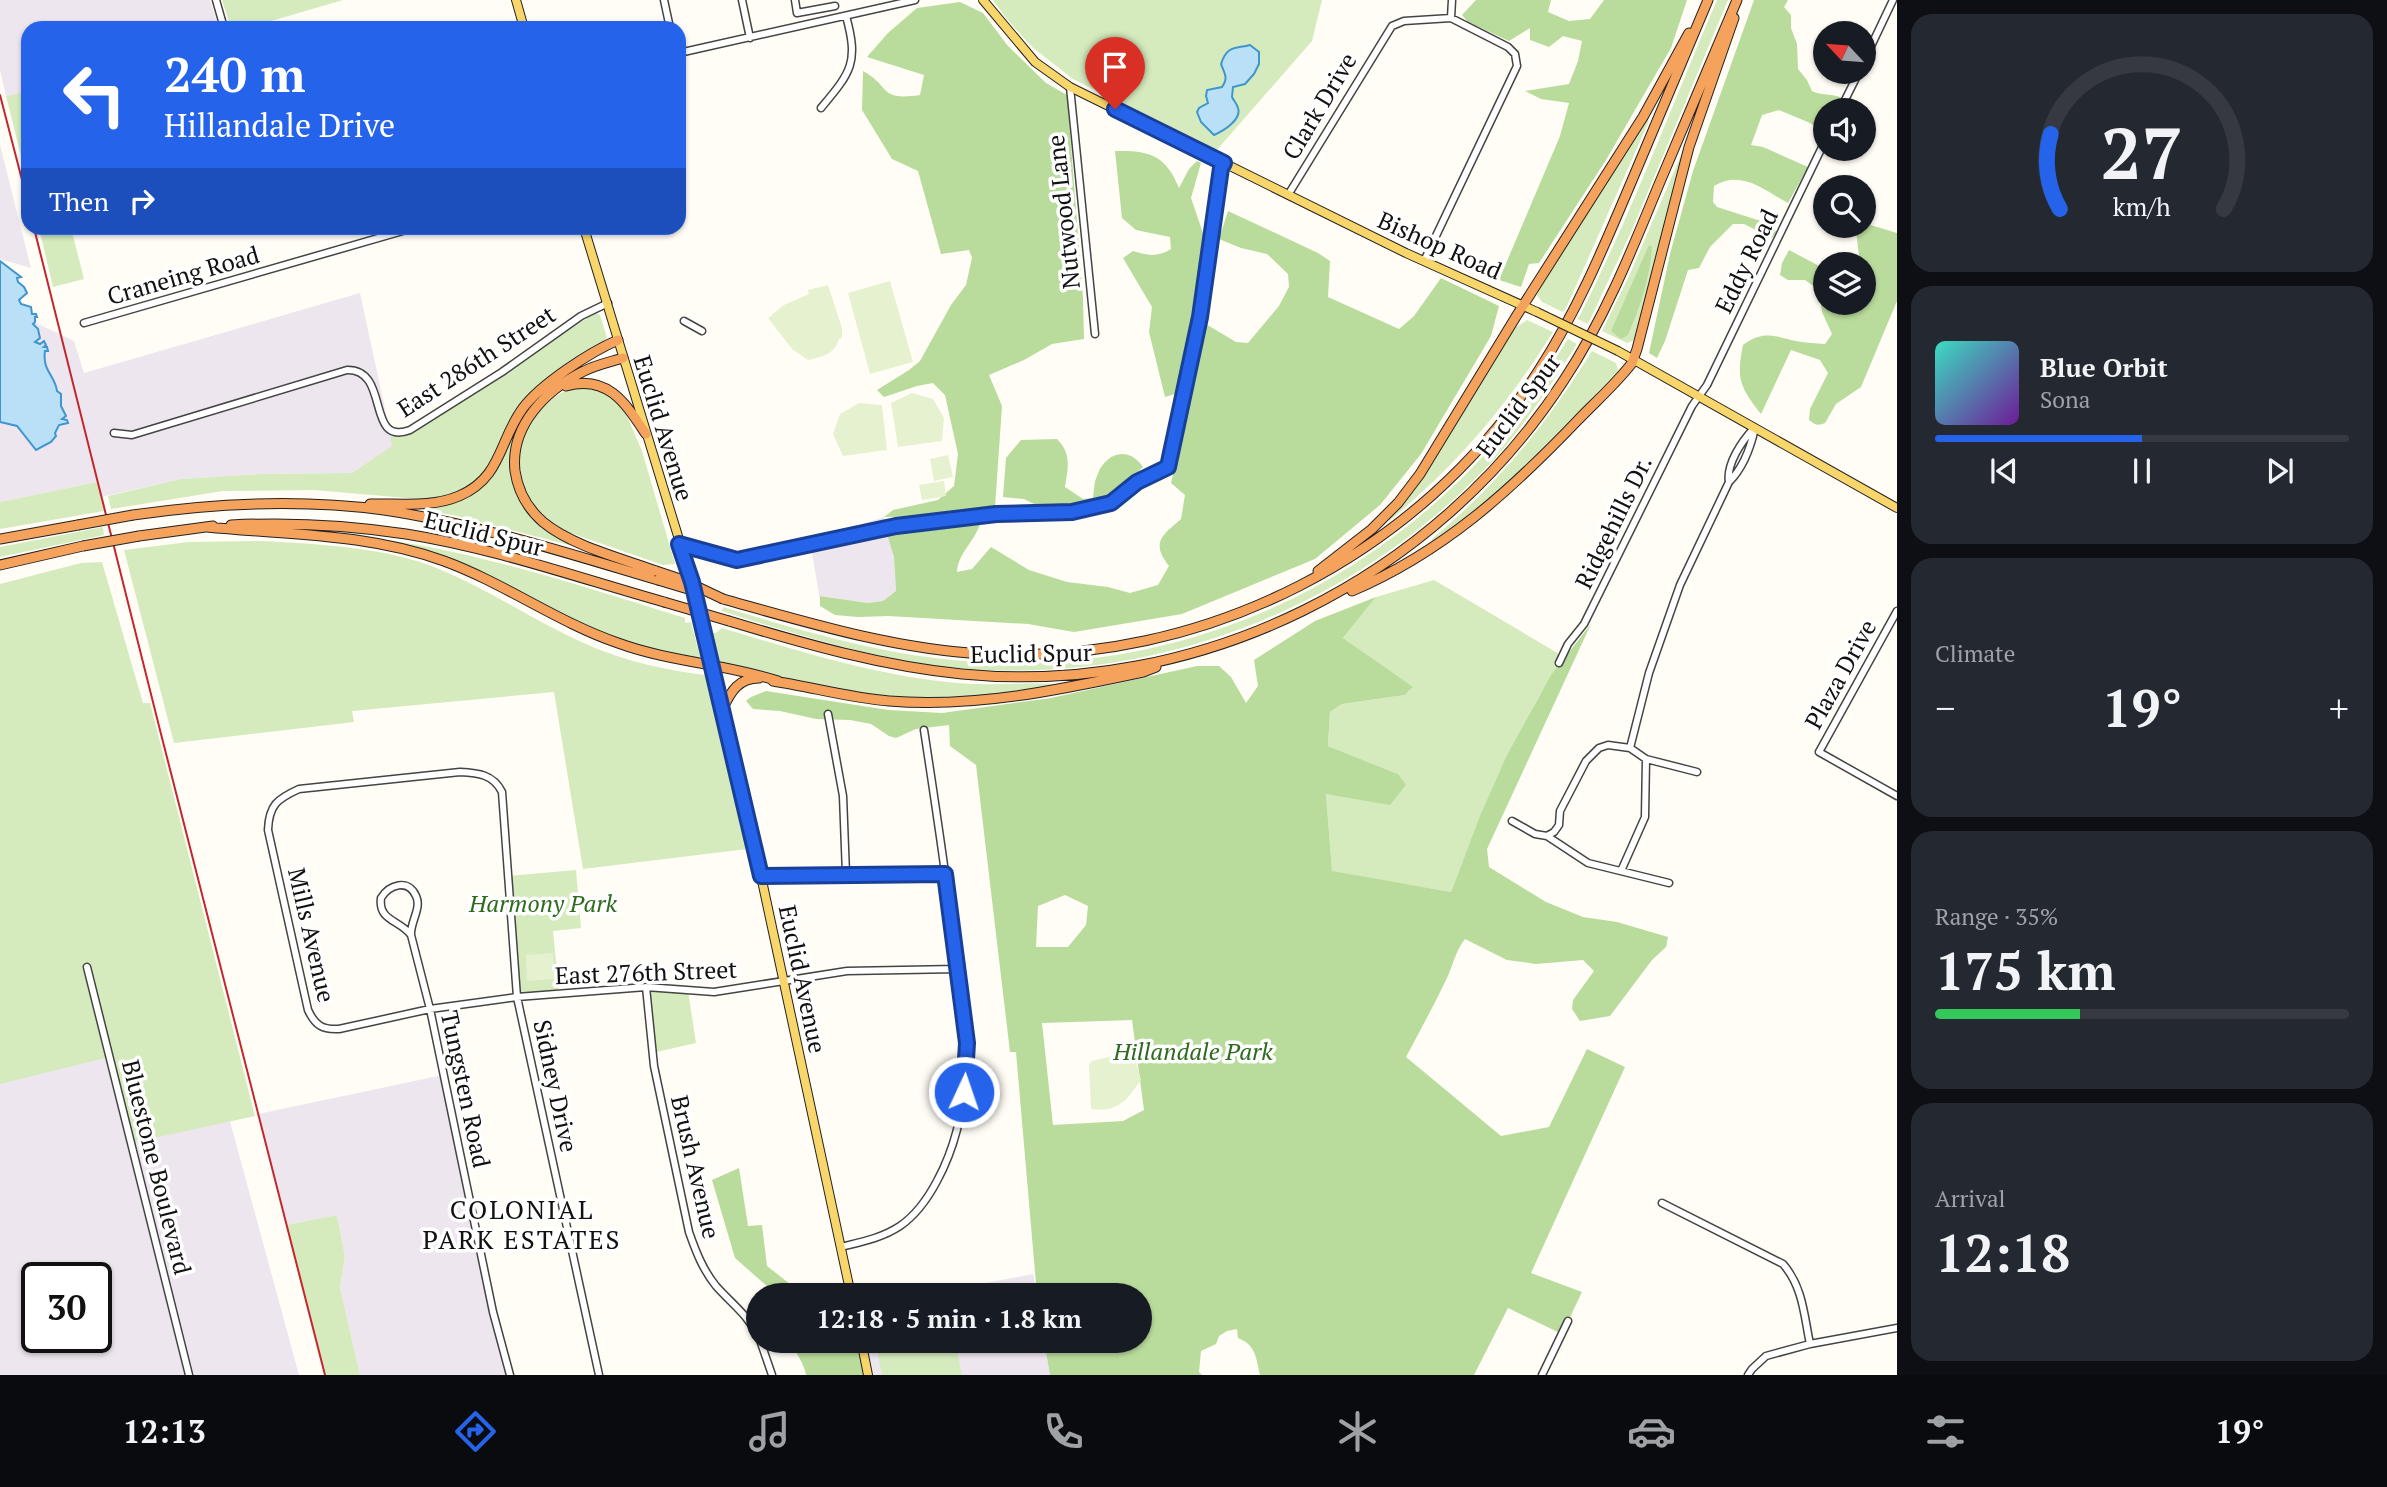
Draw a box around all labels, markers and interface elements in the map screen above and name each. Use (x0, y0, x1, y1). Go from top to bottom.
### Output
north arrow (1813, 21, 1876, 84)
map controls (1813, 21, 1876, 315)
pin (1085, 37, 1145, 109)
text: 240 m (164, 41, 306, 106)
street label: Clark Drive (1275, 47, 1363, 165)
icon: arrive (1096, 48, 1134, 86)
icon: left (49, 49, 140, 140)
button: sound (1813, 98, 1876, 161)
text: 27 (2101, 103, 2183, 200)
text: Hillandale Drive (164, 104, 395, 146)
street label: Nutwood Lane (1039, 133, 1087, 291)
button: search (1813, 175, 1876, 238)
icon: right (123, 182, 161, 220)
text: Then (49, 184, 109, 218)
text: km/h (2113, 190, 2171, 223)
street label: Bishop Road (1373, 203, 1507, 287)
street label: Eddy Road (1707, 204, 1785, 318)
street label: Craneing Road (103, 238, 263, 312)
button: layers (1813, 252, 1876, 315)
street label: East 286th Street (391, 298, 561, 424)
street label: Euclid Spur (1469, 346, 1568, 463)
text: Blue Orbit (2040, 350, 2168, 384)
street label: Euclid Avenue (627, 351, 701, 505)
text: Sona (2040, 384, 2090, 415)
street label: Ridgehills Dr. (1567, 450, 1659, 594)
icon: previous (1985, 452, 2023, 490)
icon: pause (2123, 452, 2161, 490)
icon: next (2261, 452, 2299, 490)
street label: Euclid Spur (421, 503, 548, 563)
street label: Plaza Drive (1797, 614, 1883, 734)
street label: Euclid Spur (970, 636, 1093, 670)
text: Climate (1935, 638, 2015, 669)
text: 19° (2102, 673, 2182, 742)
text: − (1935, 683, 1955, 733)
text: + (2329, 683, 2349, 733)
street label: Mills Avenue (281, 865, 343, 1005)
park label: Harmony Park (468, 887, 618, 919)
text: Range · 35% (1935, 901, 2058, 932)
street label: Euclid Avenue (772, 902, 834, 1056)
text: 175 km (1935, 936, 2116, 1005)
street label: East 276th Street (554, 953, 738, 991)
street label: Tungsten Road (434, 1008, 498, 1170)
street label: Sidney Drive (526, 1017, 586, 1155)
park label: Hillandale Park (1112, 1035, 1273, 1067)
position arrow (927, 1055, 1001, 1129)
street label: Bluestone Boulevard (115, 1056, 199, 1278)
street label: Brush Avenue (664, 1092, 728, 1242)
text: Arrival (1935, 1183, 2006, 1214)
district label: COLONIAL PARK ESTATES (423, 1192, 621, 1256)
text: 12:18 (1935, 1218, 2070, 1287)
speed limit sign: 30 (21, 1262, 112, 1353)
text: 12:18 · 5 min · 1.8 km (816, 1301, 1082, 1335)
icon: directions (451, 1407, 500, 1456)
icon: music (745, 1407, 794, 1456)
icon: phone (1039, 1407, 1088, 1456)
icon: climate (1333, 1407, 1382, 1456)
icon: car (1627, 1407, 1676, 1456)
icon: filters (1921, 1407, 1970, 1456)
text: 12:13 (123, 1410, 206, 1452)
text: 19° (2215, 1410, 2264, 1452)

